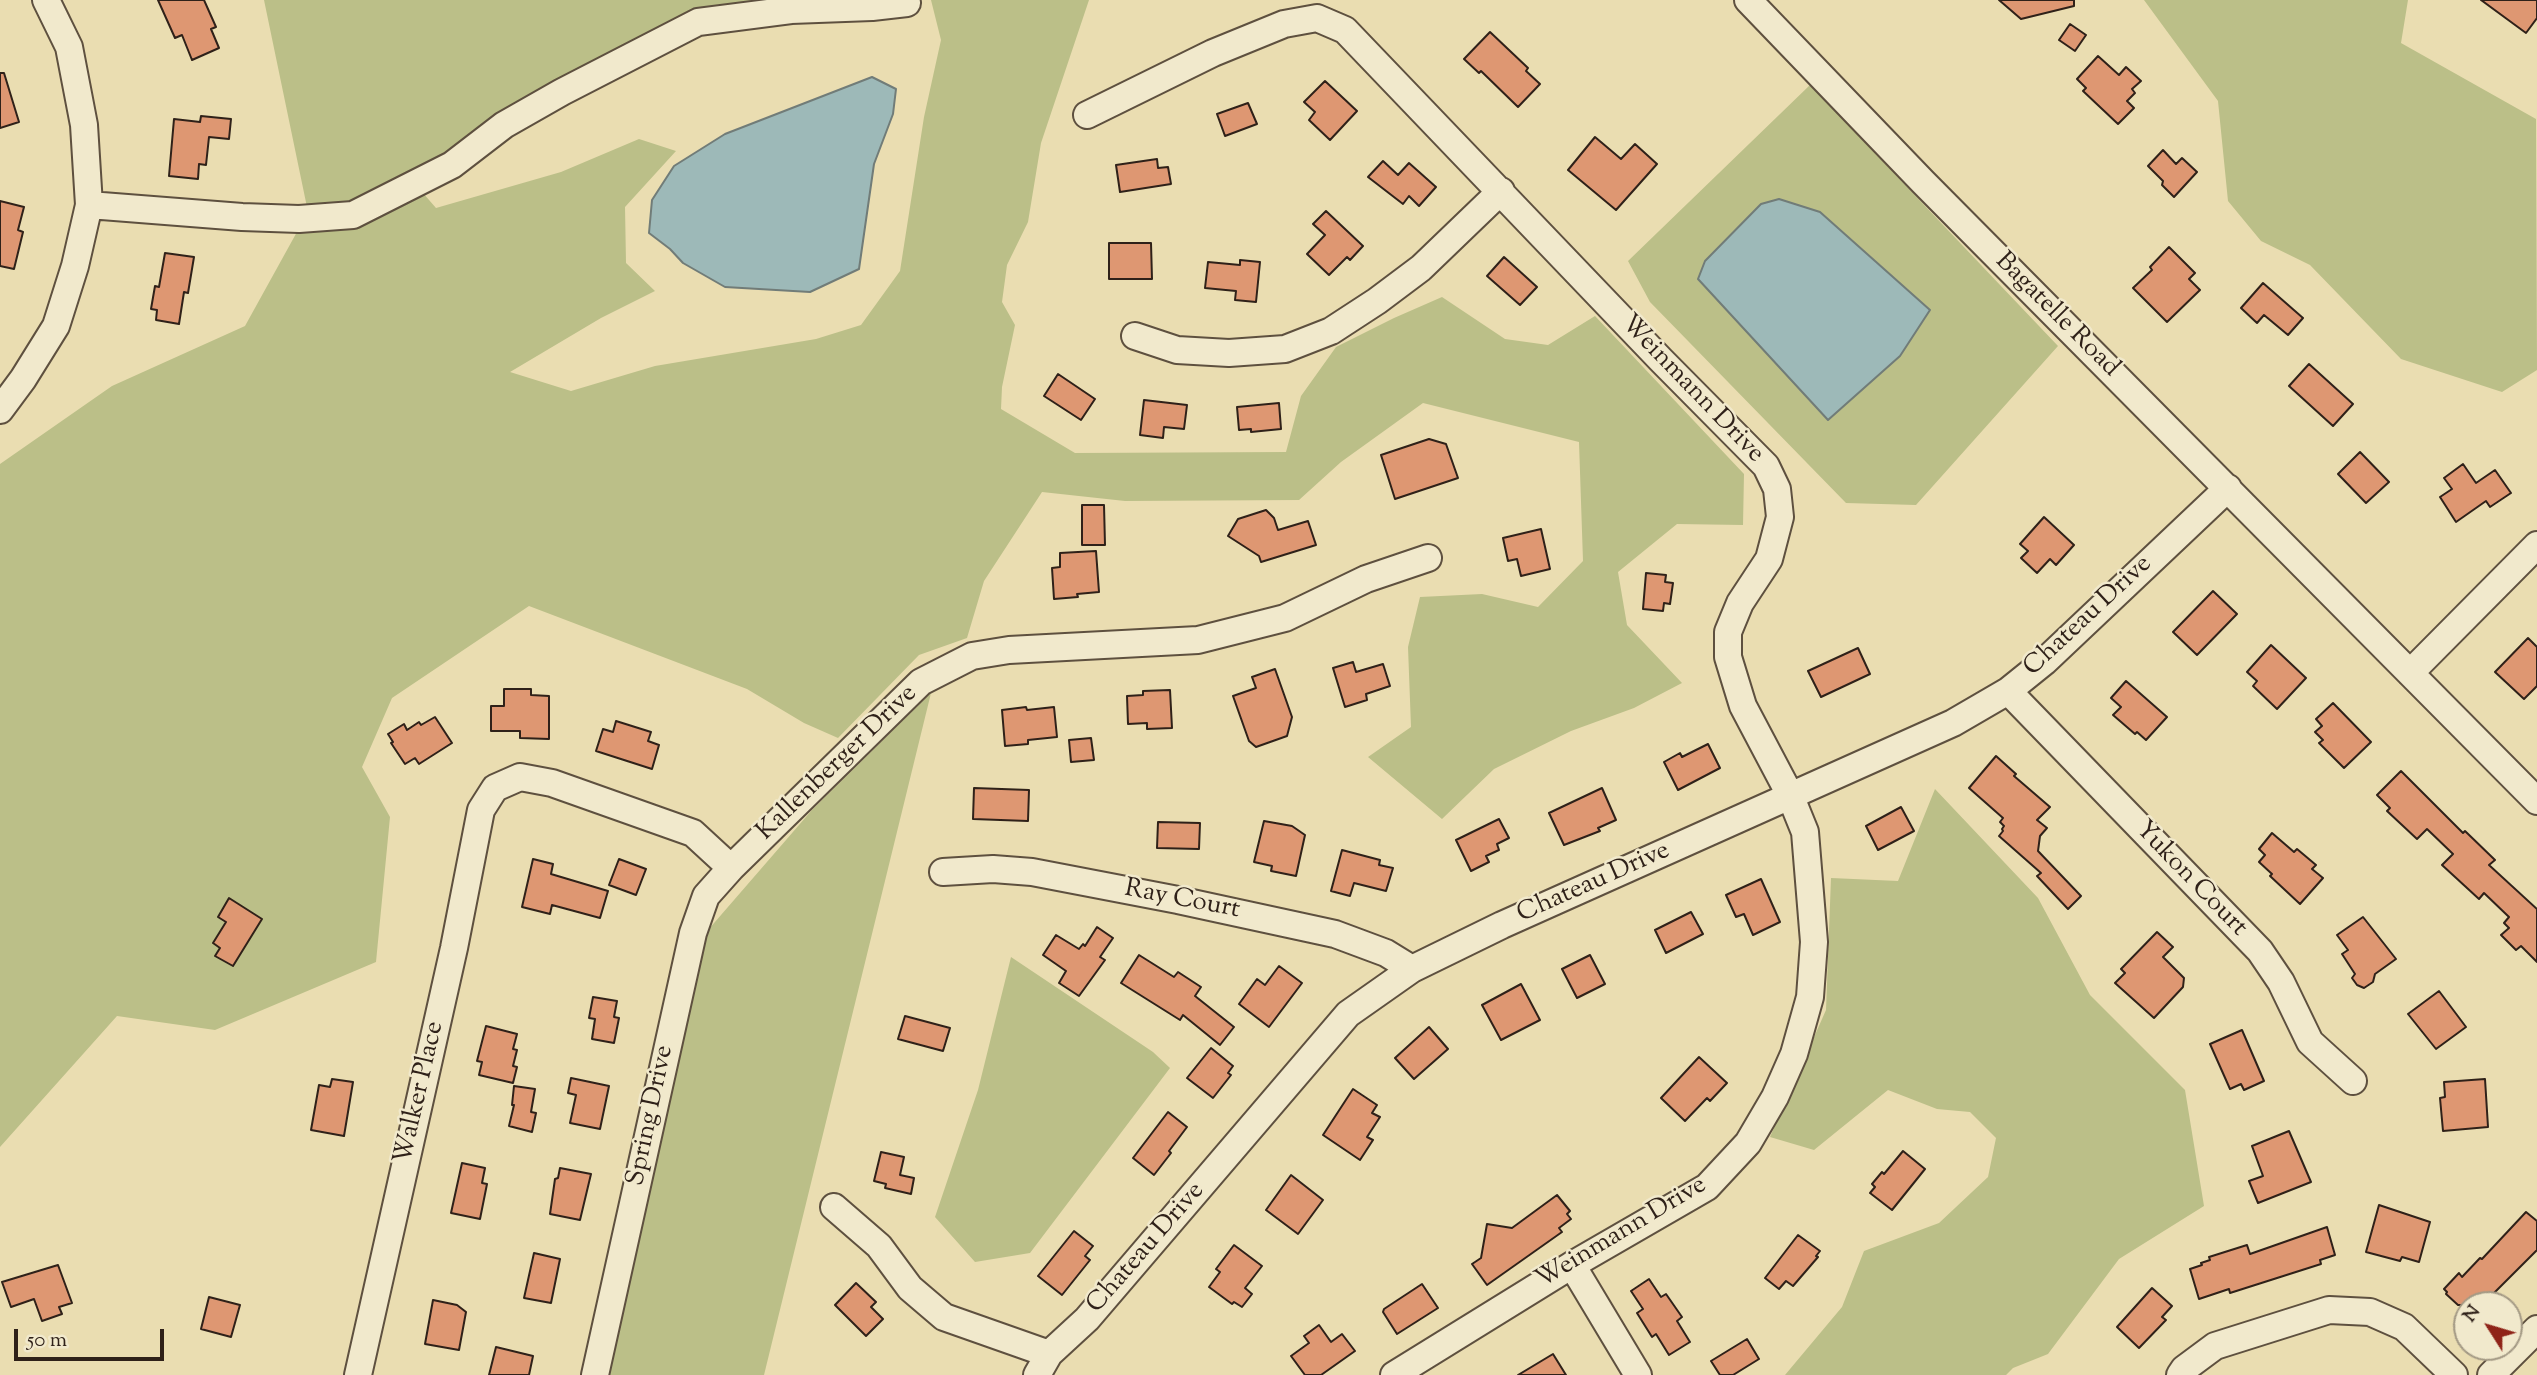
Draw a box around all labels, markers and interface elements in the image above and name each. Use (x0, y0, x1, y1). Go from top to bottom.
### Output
street label: Bagatelle Road (1987, 247, 2125, 385)
street label: Weinmann Drive (1613, 310, 1769, 470)
street label: Chateau Drive (2019, 550, 2159, 684)
street label: Kallenberger Drive (751, 680, 925, 848)
street label: Yukon Court (2127, 816, 2253, 944)
street label: Chateau Drive (1513, 836, 1675, 932)
street label: Ray Court (1122, 875, 1242, 927)
street label: Walker Place (389, 1019, 453, 1167)
street label: Spring Drive (622, 1043, 682, 1189)
street label: Weinmann Drive (1531, 1171, 1713, 1297)
street label: Chateau Drive (1082, 1177, 1212, 1321)
north arrow (2453, 1291, 2523, 1361)
text: N (2457, 1300, 2488, 1328)
scale bar (18, 1316, 168, 1360)
text: 50 m (27, 1326, 67, 1356)

